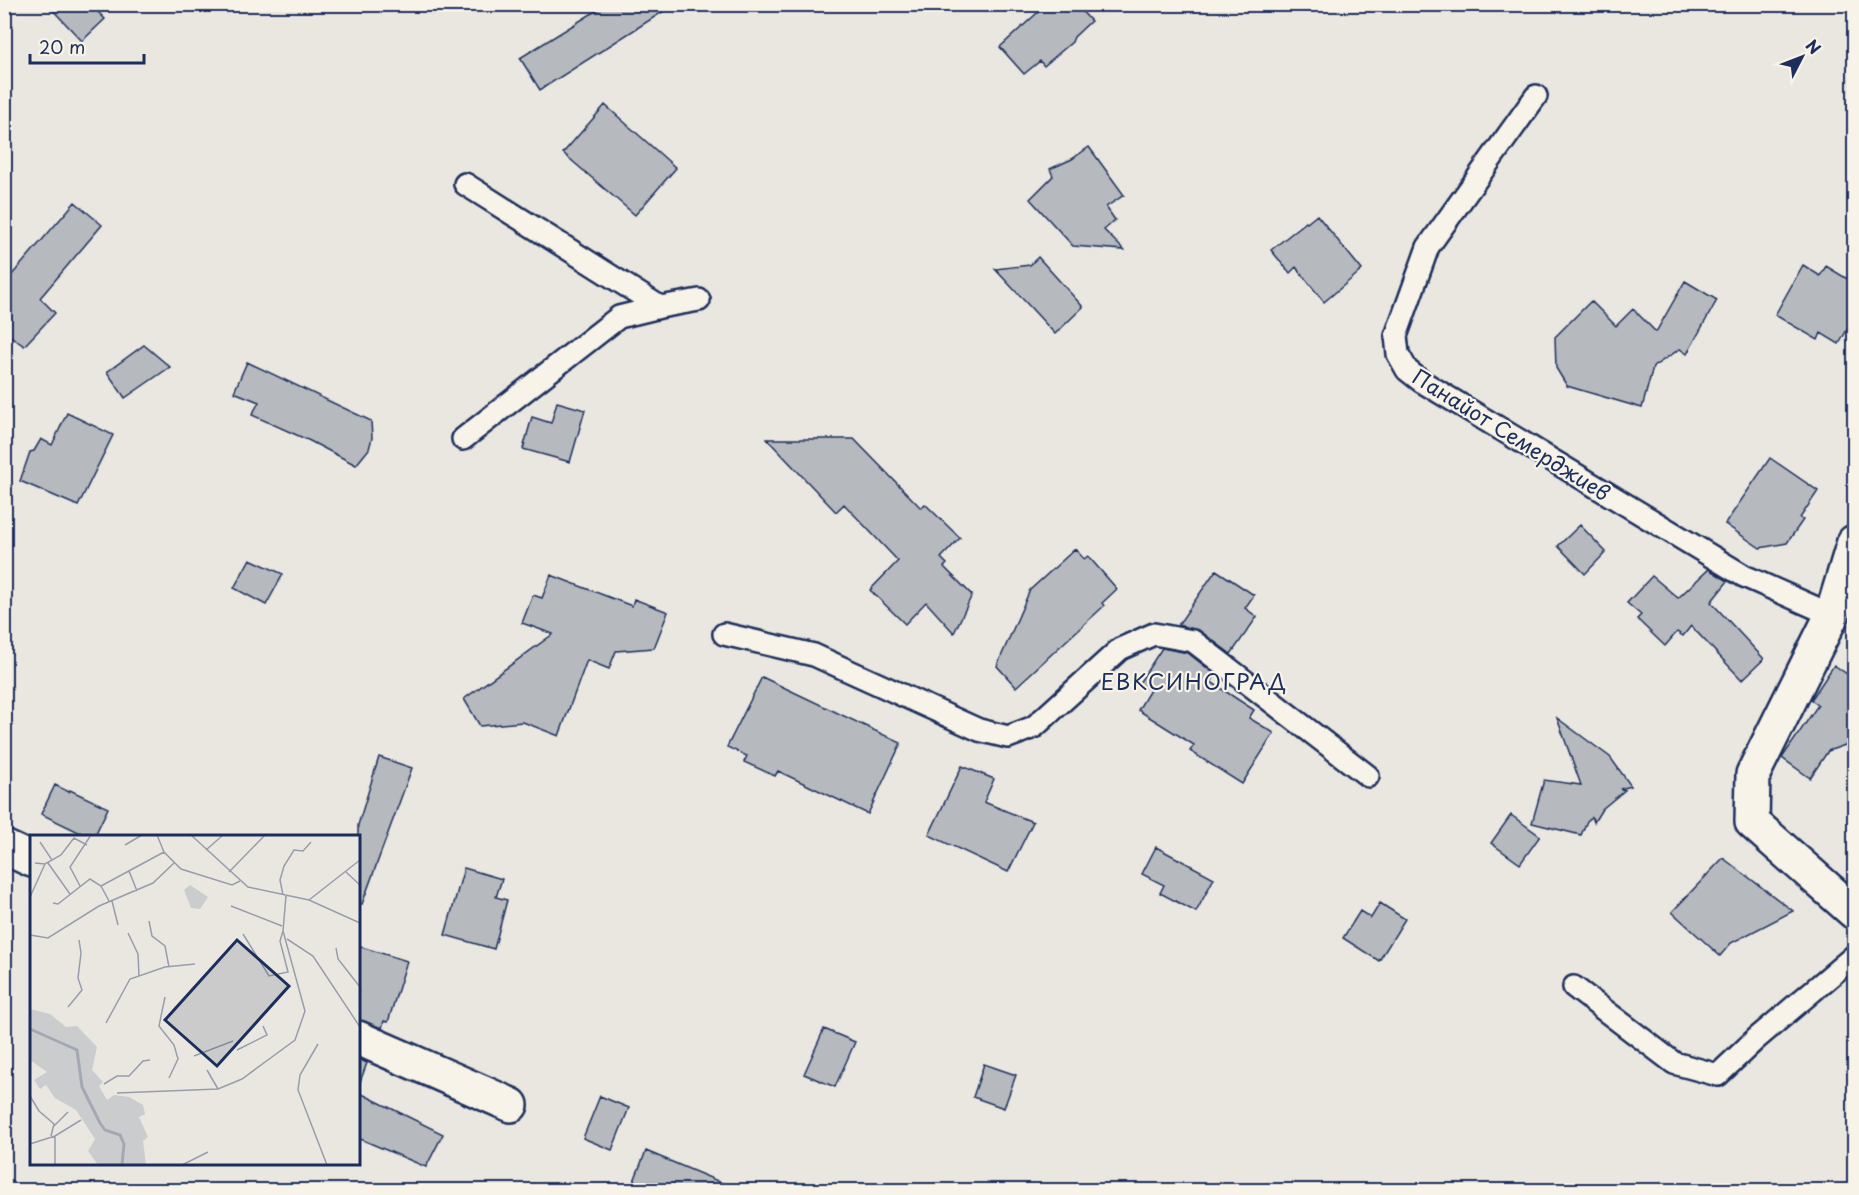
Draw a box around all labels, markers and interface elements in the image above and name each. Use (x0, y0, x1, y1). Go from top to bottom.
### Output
scale bar (30, 27, 144, 65)
north arrow (1772, 27, 1832, 87)
text: 20 m (39, 33, 85, 60)
text: N (1801, 34, 1827, 59)
street label: Панайот Семерджиев (1407, 360, 1617, 508)
district label: ЕВКСИНОГРАД (1101, 664, 1287, 697)
inset map (30, 835, 360, 1165)

